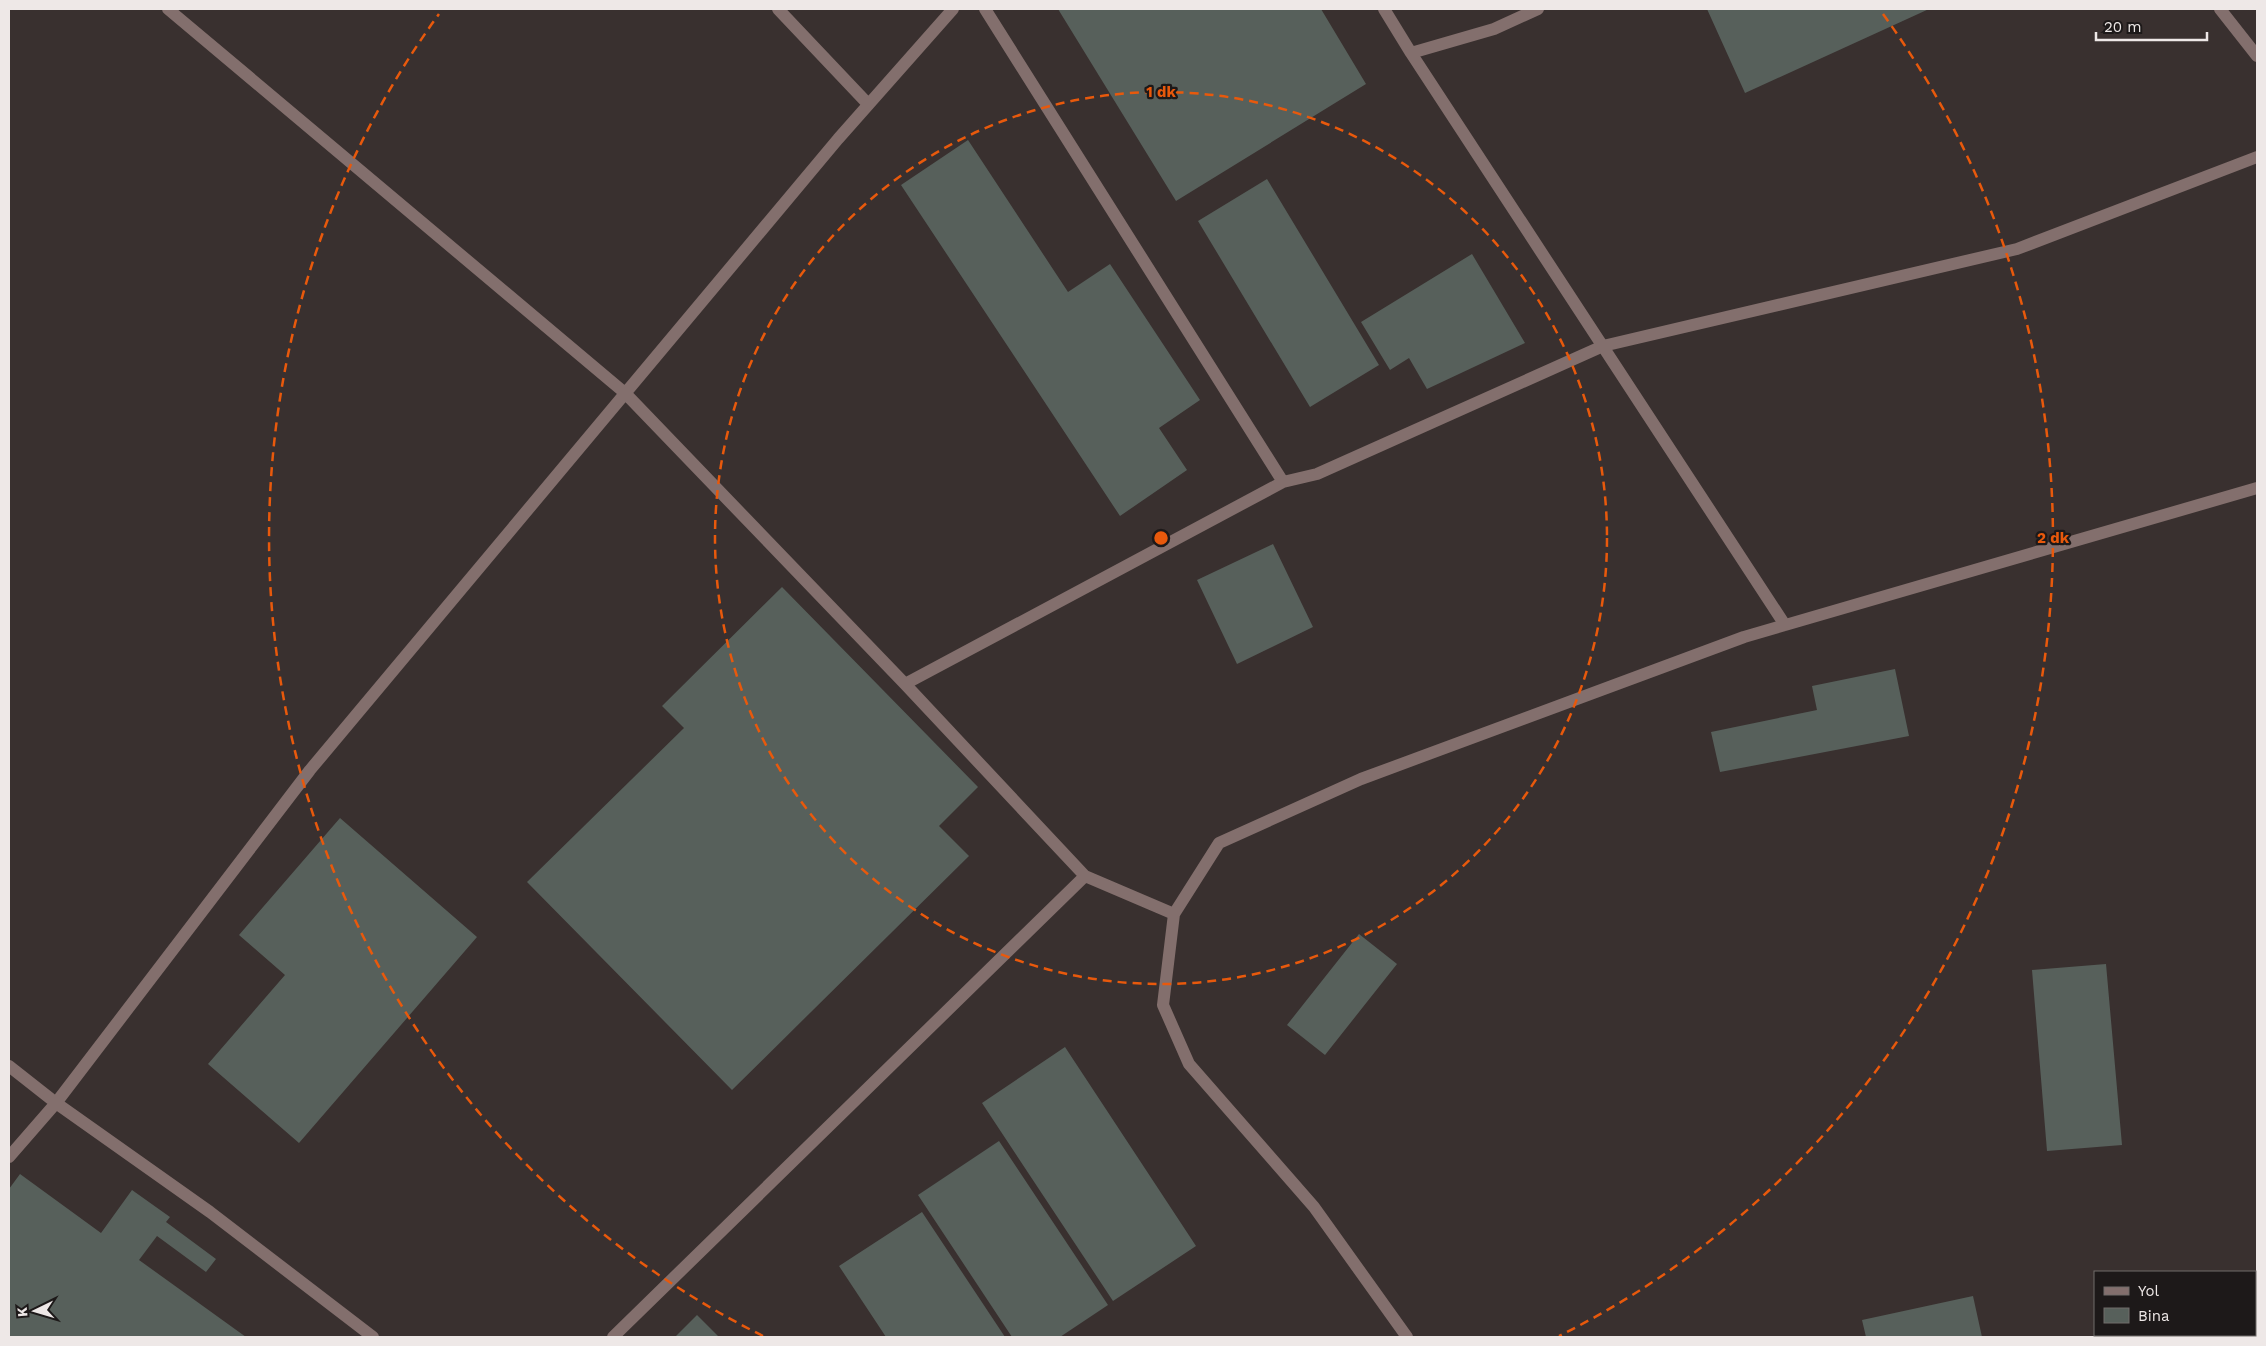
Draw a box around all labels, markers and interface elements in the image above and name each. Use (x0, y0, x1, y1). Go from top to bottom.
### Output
scale bar (2096, 10, 2207, 42)
text: 20 m (2104, 18, 2142, 36)
text: 1 dk (1146, 83, 1176, 101)
centre of rings (1152, 529, 1170, 547)
text: 2 dk (2037, 529, 2070, 547)
legend (2094, 1271, 2256, 1336)
text: Yol (2138, 1282, 2160, 1300)
north arrow (10, 1286, 60, 1336)
text: K (14, 1306, 30, 1318)
text: Bina (2138, 1307, 2170, 1325)

